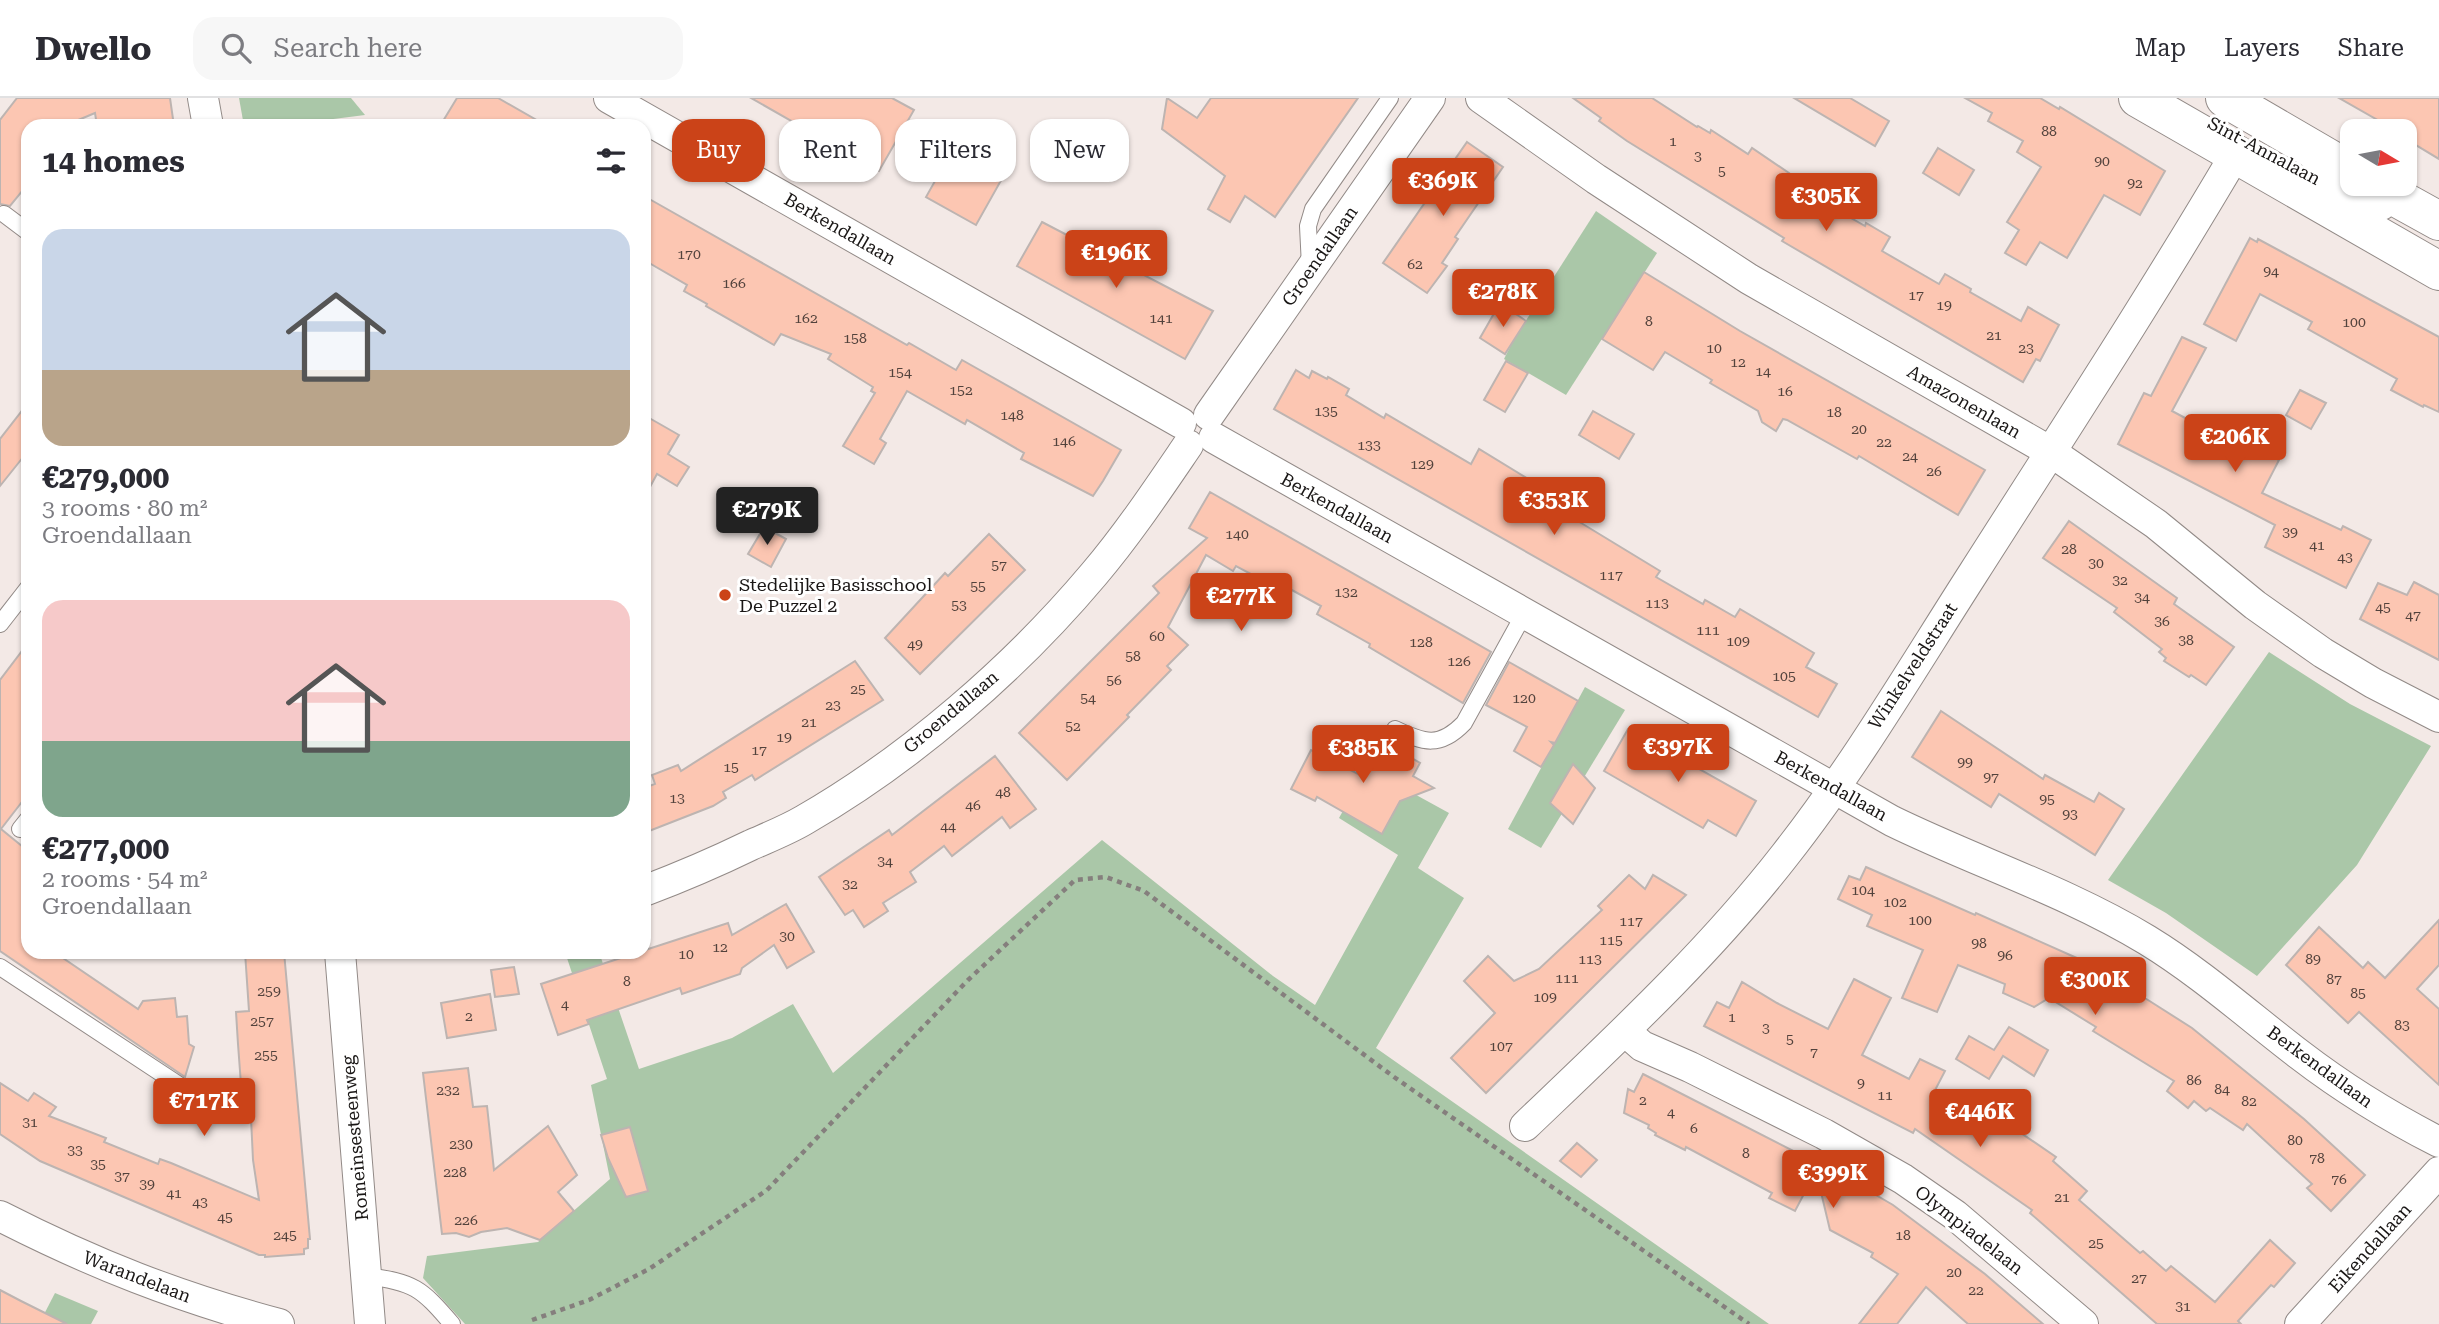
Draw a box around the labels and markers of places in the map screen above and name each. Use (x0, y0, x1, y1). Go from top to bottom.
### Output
pin: €369K (1394, 158, 1492, 218)
pin: €305K (1777, 174, 1875, 233)
pin: €196K (1067, 230, 1165, 290)
pin: €278K (1454, 270, 1552, 329)
pin: €206K (2186, 414, 2284, 474)
pin: €353K (1505, 478, 1603, 537)
pin: €279K (718, 488, 816, 547)
place label: Stedelijke Basisschool De Puzzel 2 (739, 574, 933, 616)
pin: €277K (1192, 574, 1290, 633)
marker: Stedelijke Basisschool De Puzzel 2 (717, 587, 733, 603)
pin: €397K (1629, 724, 1727, 784)
pin: €385K (1314, 726, 1412, 785)
pin: €300K (2046, 958, 2144, 1017)
pin: €717K (155, 1079, 253, 1138)
pin: €446K (1931, 1090, 2029, 1149)
pin: €399K (1784, 1150, 1882, 1210)

